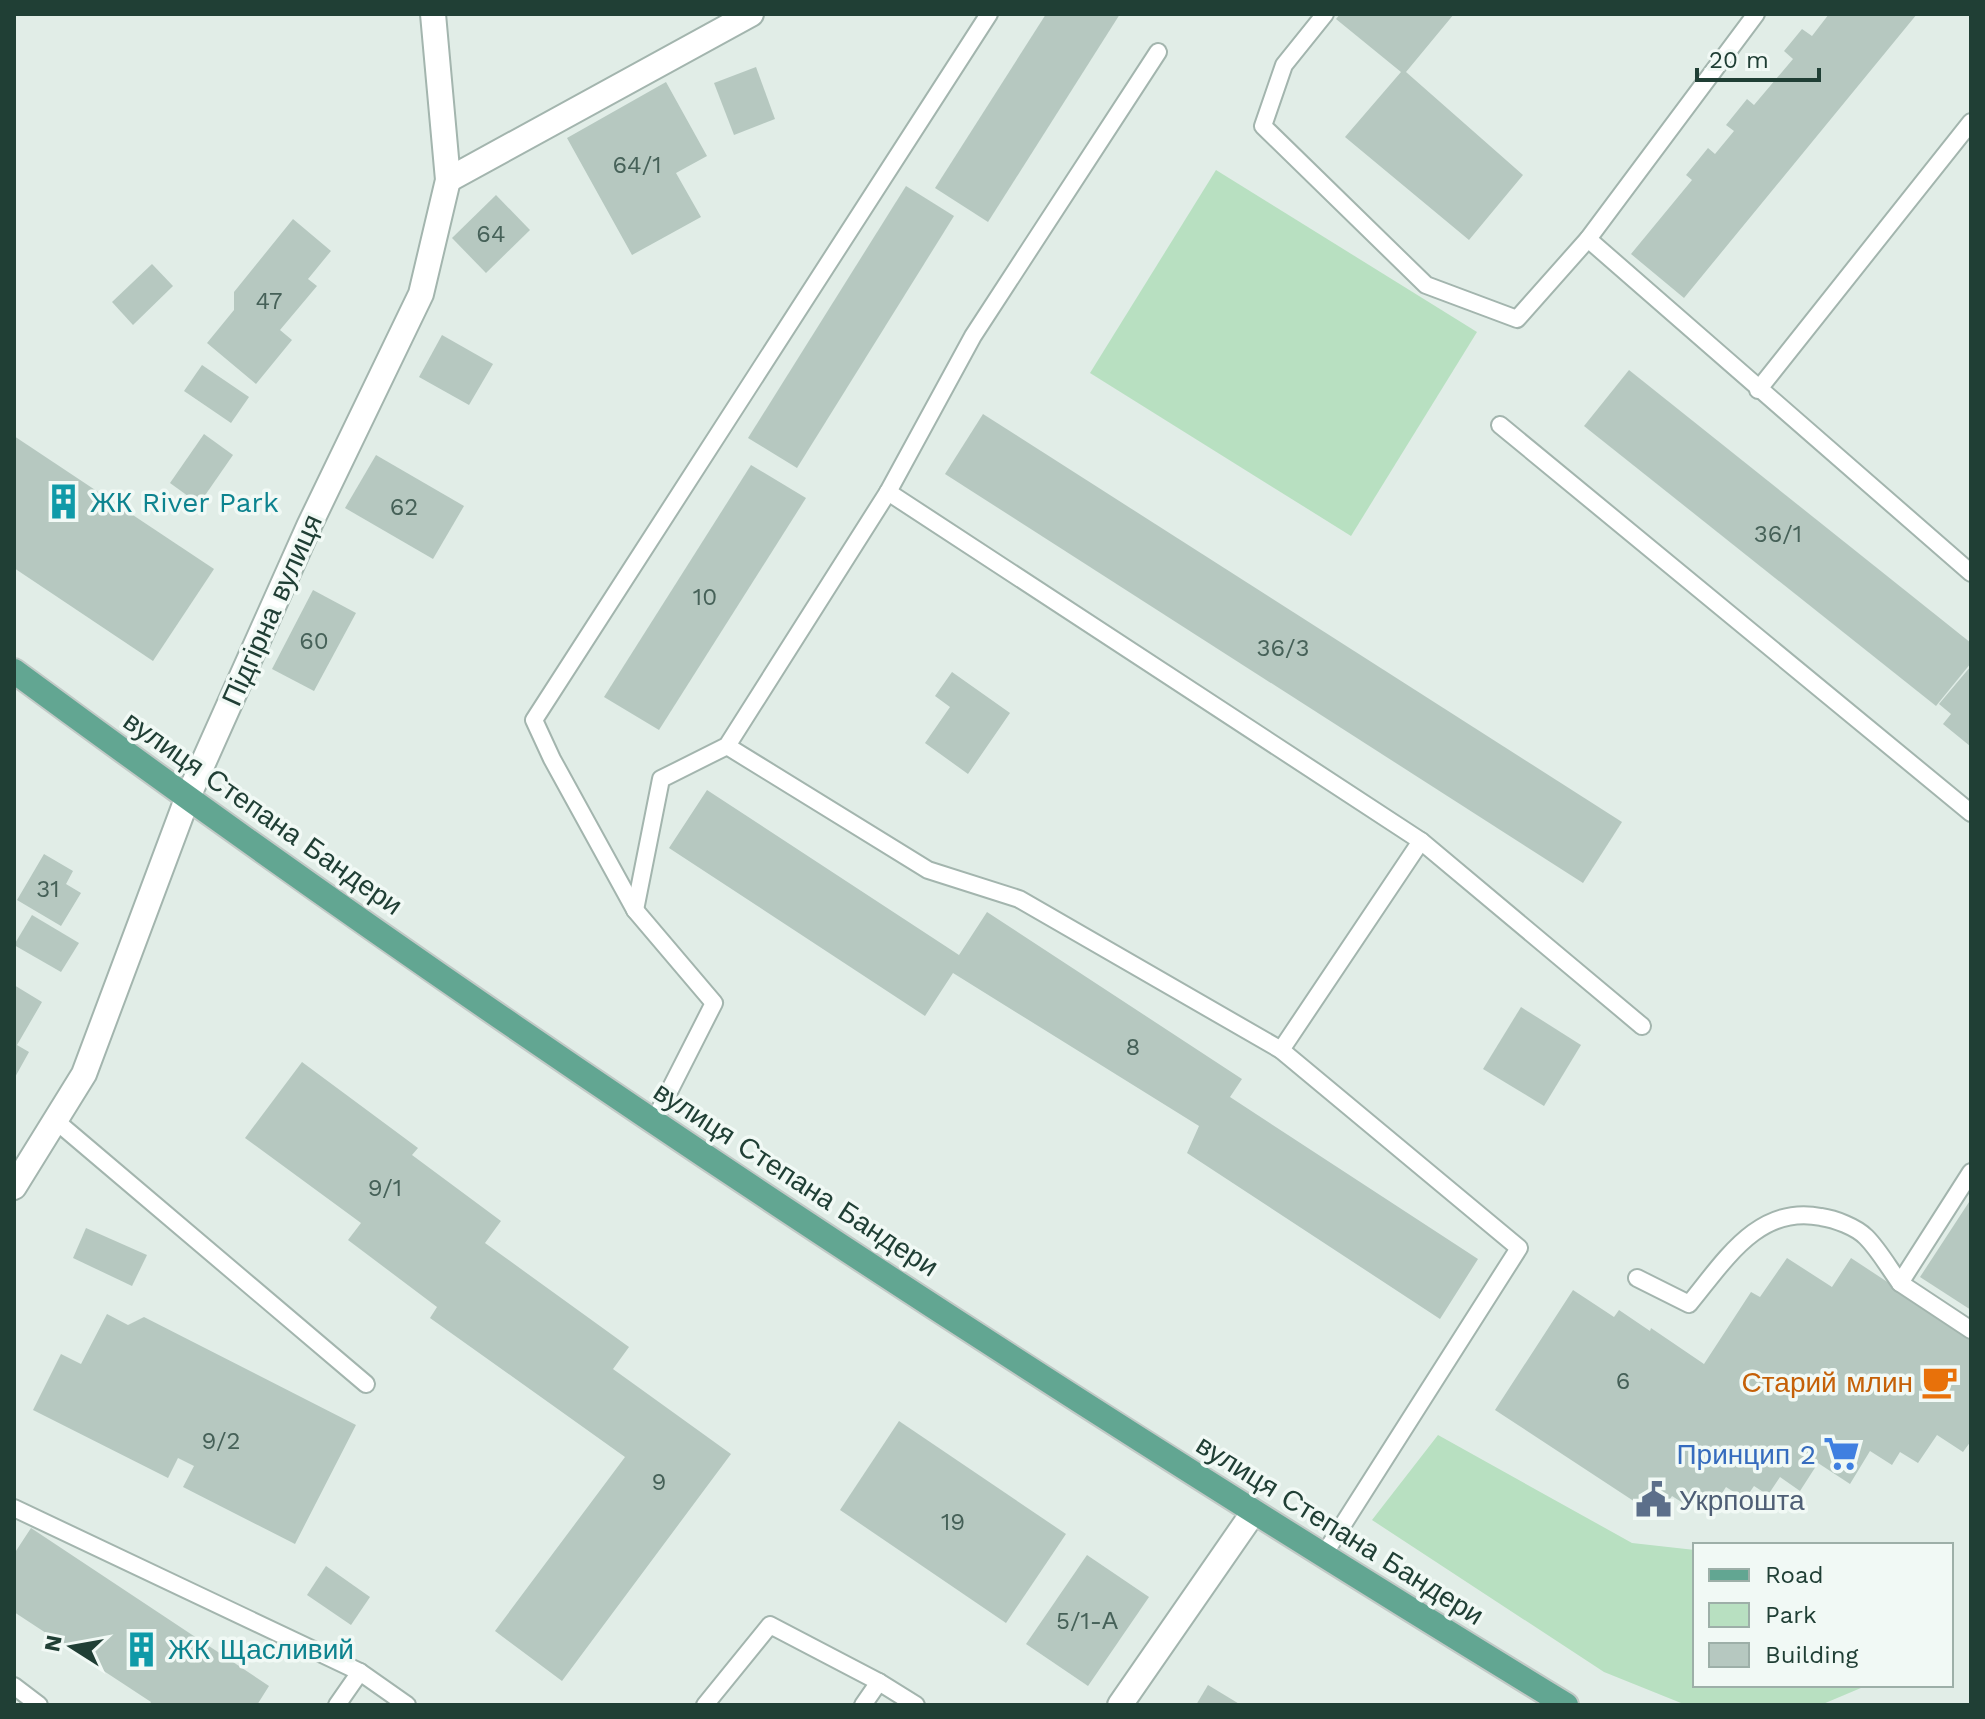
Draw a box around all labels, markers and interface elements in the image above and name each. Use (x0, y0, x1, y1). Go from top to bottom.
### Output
scale bar (1697, 32, 1819, 82)
text: 20 m (1709, 46, 1769, 74)
house number: 64/1 (612, 151, 662, 179)
house number: 64 (476, 220, 506, 248)
house number: 47 (256, 287, 282, 315)
building icon: ЖК River Park (45, 483, 83, 521)
place label: ЖК River Park (90, 486, 279, 519)
house number: 62 (390, 493, 418, 521)
street label: Підгірна вулиця (215, 509, 329, 711)
house number: 36/1 (1754, 520, 1802, 548)
house number: 10 (693, 583, 717, 611)
house number: 60 (299, 627, 329, 655)
house number: 36/3 (1256, 634, 1310, 662)
street label: вулиця Степана Бандери (117, 704, 409, 922)
house number: 31 (36, 875, 60, 903)
house number: 8 (1126, 1033, 1140, 1061)
street label: вулиця Степана Бандери (648, 1075, 944, 1283)
house number: 9/1 (368, 1174, 402, 1202)
cafe icon: Старий млин (1920, 1363, 1958, 1401)
place label: Старий млин (1742, 1366, 1913, 1399)
house number: 6 (1616, 1367, 1630, 1395)
house number: 9/2 (202, 1427, 240, 1455)
street label: вулиця Степана Бандери (1190, 1428, 1490, 1632)
supermarket icon: Принцип 2 (1823, 1435, 1861, 1473)
place label: Принцип 2 (1676, 1438, 1816, 1471)
house number: 9 (652, 1468, 666, 1496)
public building icon: Укрпошта (1634, 1481, 1672, 1519)
place label: Укрпошта (1679, 1484, 1805, 1517)
house number: 19 (941, 1508, 965, 1536)
legend (1693, 1543, 1953, 1687)
text: Road (1765, 1561, 1824, 1589)
text: Park (1765, 1601, 1817, 1629)
north arrow (32, 1607, 112, 1687)
house number: 5/1-А (1056, 1607, 1118, 1635)
building icon: ЖК Щасливий (123, 1630, 161, 1668)
text: N (39, 1633, 67, 1654)
place label: ЖК Щасливий (168, 1633, 354, 1666)
text: Building (1765, 1641, 1858, 1669)

